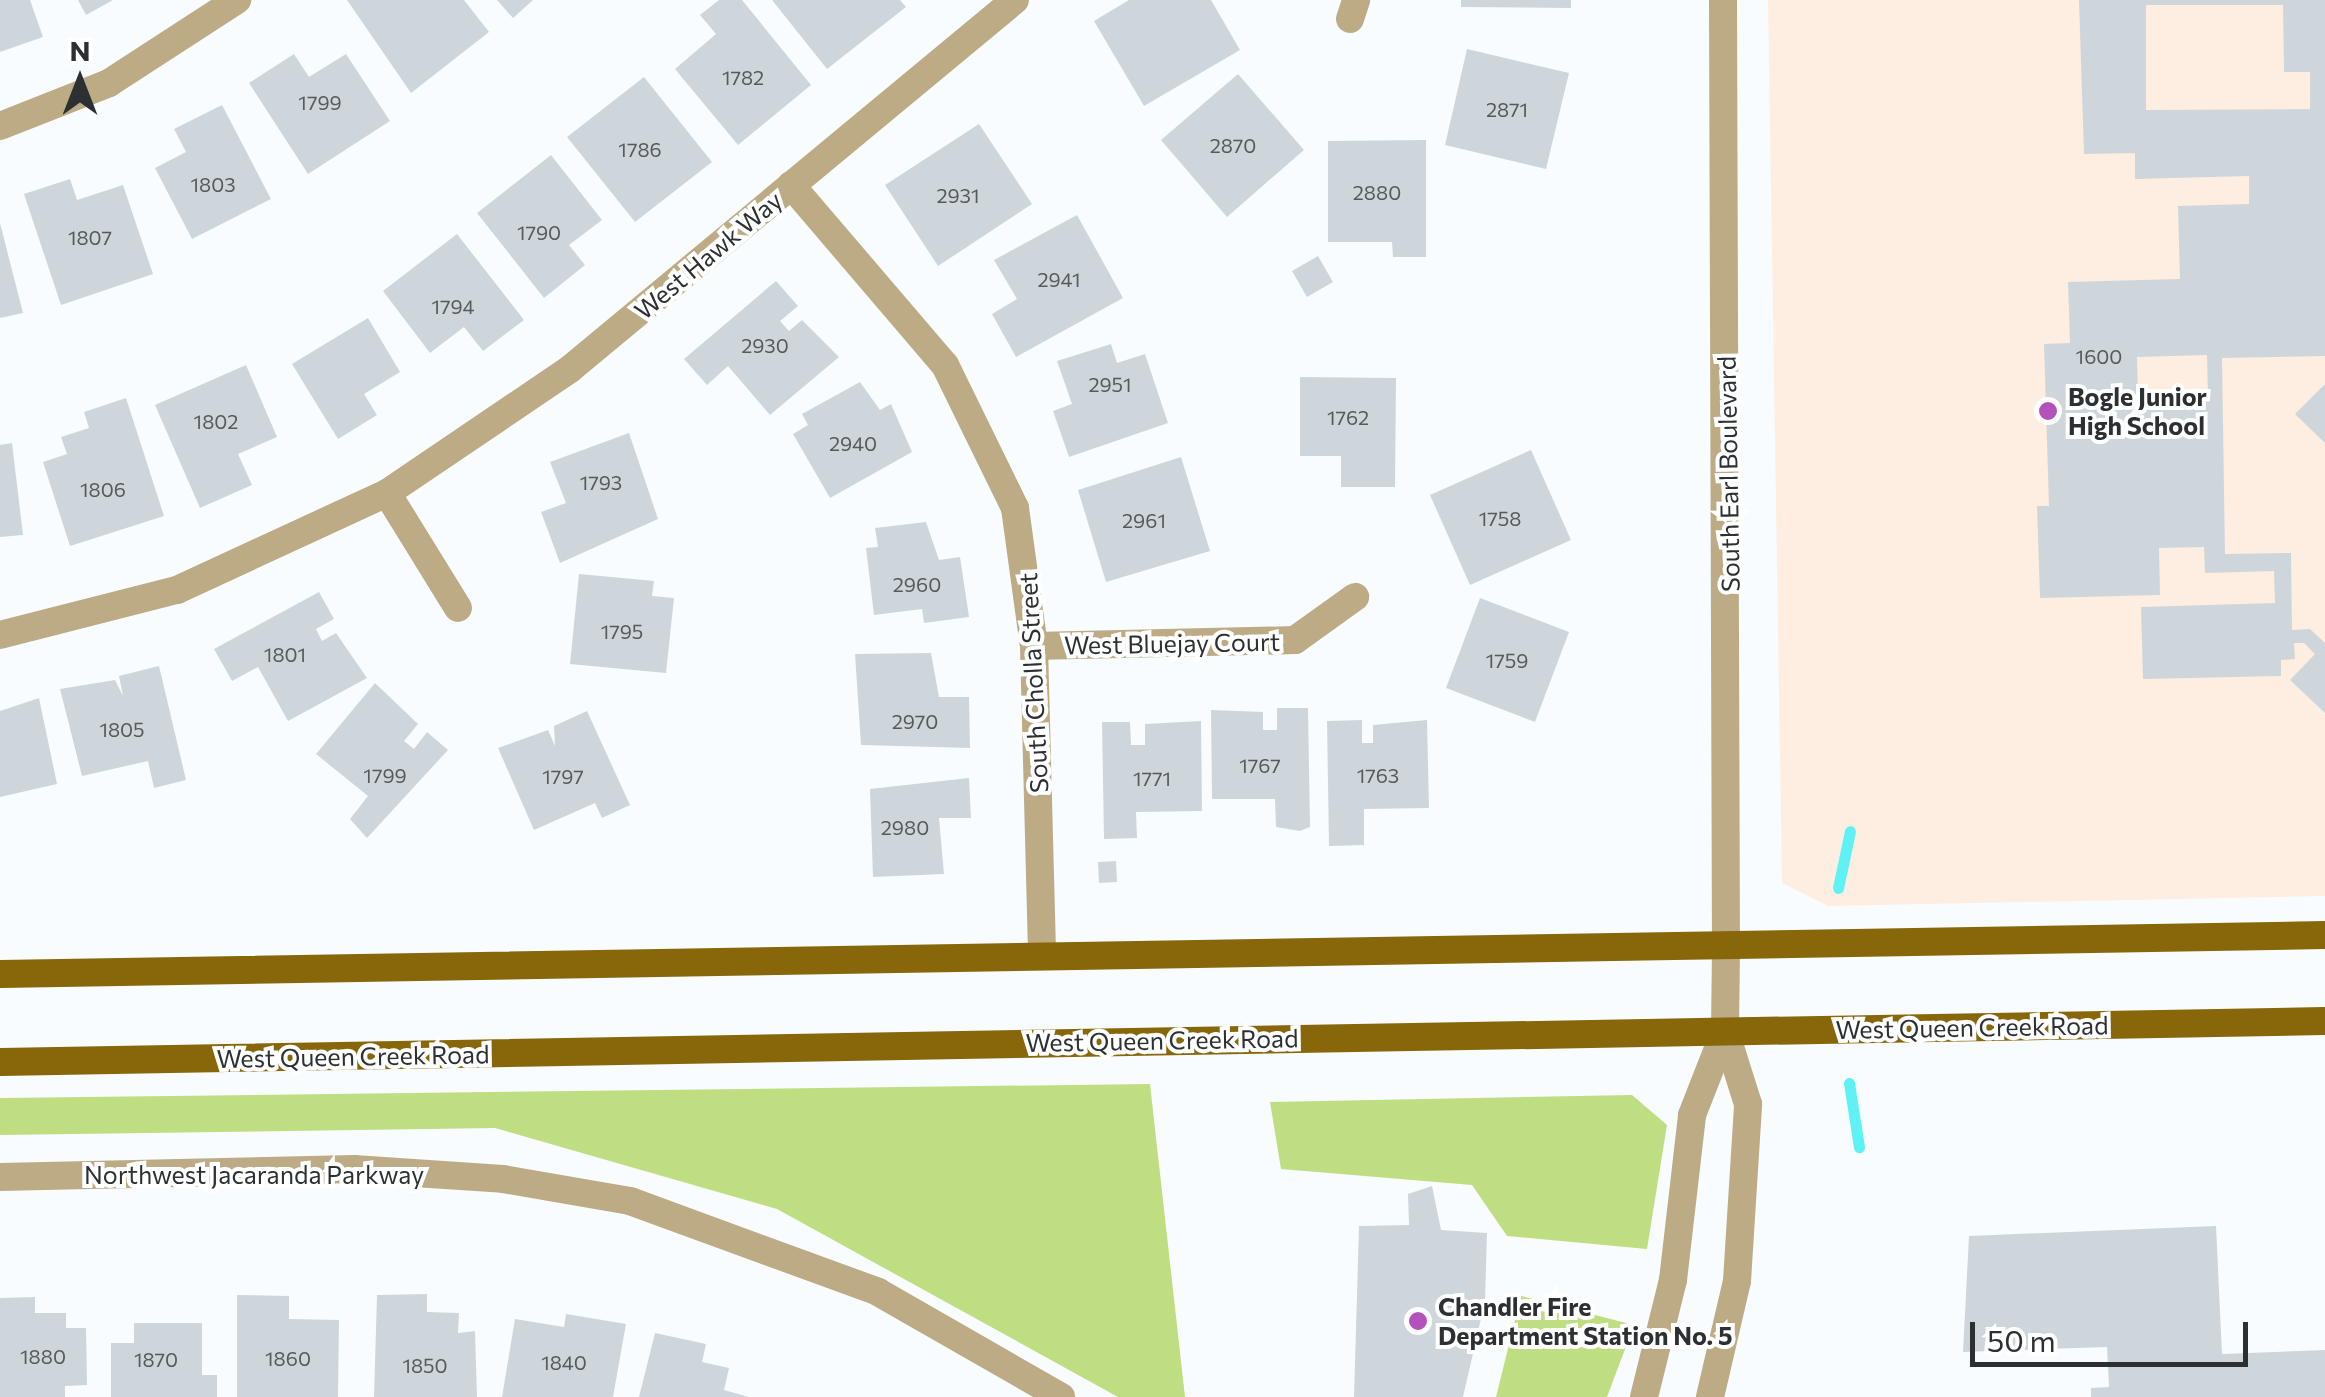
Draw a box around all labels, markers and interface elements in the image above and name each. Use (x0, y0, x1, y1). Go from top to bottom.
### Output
north arrow (30, 30, 130, 130)
text: N (70, 33, 91, 67)
house number: 1782 (722, 65, 764, 89)
house number: 1799 (298, 90, 342, 114)
house number: 2871 (1486, 97, 1528, 121)
house number: 2870 (1210, 133, 1256, 157)
house number: 1786 (618, 137, 662, 161)
house number: 1803 (190, 172, 236, 196)
house number: 2880 (1353, 180, 1401, 204)
house number: 2931 (936, 183, 980, 207)
street label: West Hawk Way (628, 185, 788, 325)
house number: 1790 (517, 220, 561, 244)
house number: 1807 (68, 225, 112, 249)
house number: 2941 (1037, 267, 1081, 291)
house number: 1794 (431, 294, 475, 318)
house number: 2930 (741, 333, 789, 357)
house number: 1600 (2076, 344, 2122, 368)
street label: South Earl Boulevard (1711, 356, 1745, 592)
house number: 2951 (1088, 372, 1132, 396)
place label: Bogle Junior High School (2068, 382, 2207, 441)
marker: Bogle Junior High School (2037, 400, 2059, 422)
house number: 1762 (1327, 405, 1369, 429)
house number: 1802 (194, 409, 238, 433)
house number: 2940 (829, 431, 877, 455)
house number: 1793 (580, 470, 622, 494)
house number: 1806 (80, 477, 126, 501)
house number: 1758 (1479, 506, 1521, 530)
house number: 2961 (1122, 508, 1166, 532)
house number: 2960 (893, 572, 941, 596)
street label: South Cholla Street (1012, 572, 1054, 794)
house number: 1795 (601, 619, 643, 643)
street label: West Bluejay Court (1064, 626, 1280, 660)
house number: 1801 (264, 642, 306, 666)
house number: 1759 (1486, 648, 1528, 672)
house number: 2970 (892, 709, 938, 733)
house number: 1805 (99, 717, 145, 741)
house number: 1767 (1239, 753, 1281, 777)
house number: 1799 (363, 763, 407, 787)
house number: 1763 (1357, 763, 1399, 787)
house number: 1797 (542, 764, 584, 788)
house number: 1771 (1133, 766, 1171, 790)
house number: 2980 (881, 815, 929, 839)
street label: West Queen Creek Road (1835, 1010, 2109, 1044)
street label: West Queen Creek Road (1025, 1023, 1299, 1057)
street label: West Queen Creek Road (216, 1039, 490, 1073)
street label: Northwest Jacaranda Parkway (84, 1159, 424, 1189)
place label: Chandler Fire Department Station No. 5 (1438, 1292, 1733, 1351)
scale bar (1975, 1302, 2252, 1364)
marker: Chandler Fire Department Station No. 5 (1407, 1310, 1429, 1332)
text: 50 m (1987, 1321, 2056, 1358)
house number: 1880 (20, 1344, 66, 1368)
house number: 1860 (265, 1346, 311, 1370)
house number: 1870 (134, 1347, 178, 1371)
house number: 1840 (541, 1350, 587, 1374)
house number: 1850 (402, 1353, 448, 1377)

